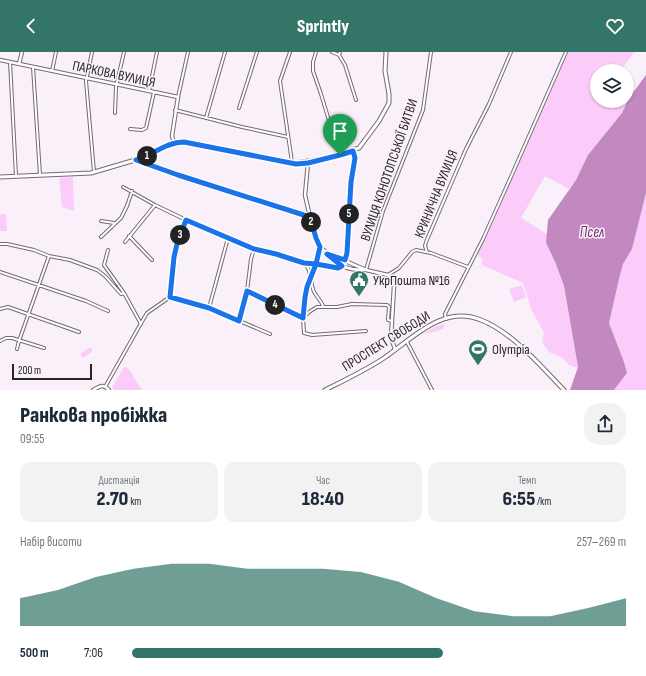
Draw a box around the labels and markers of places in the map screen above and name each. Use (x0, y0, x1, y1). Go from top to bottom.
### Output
pin (323, 114, 357, 155)
pin: 1 (137, 146, 157, 166)
pin: 5 (339, 204, 359, 224)
pin: 2 (301, 212, 321, 232)
pin: 3 (170, 225, 190, 245)
public building icon: УкрПошта №16 (348, 269, 370, 297)
place label: УкрПошта №16 (373, 272, 450, 289)
pin: 4 (265, 295, 285, 315)
sports icon: Olympia (467, 338, 489, 366)
place label: Olympia (492, 341, 530, 358)

